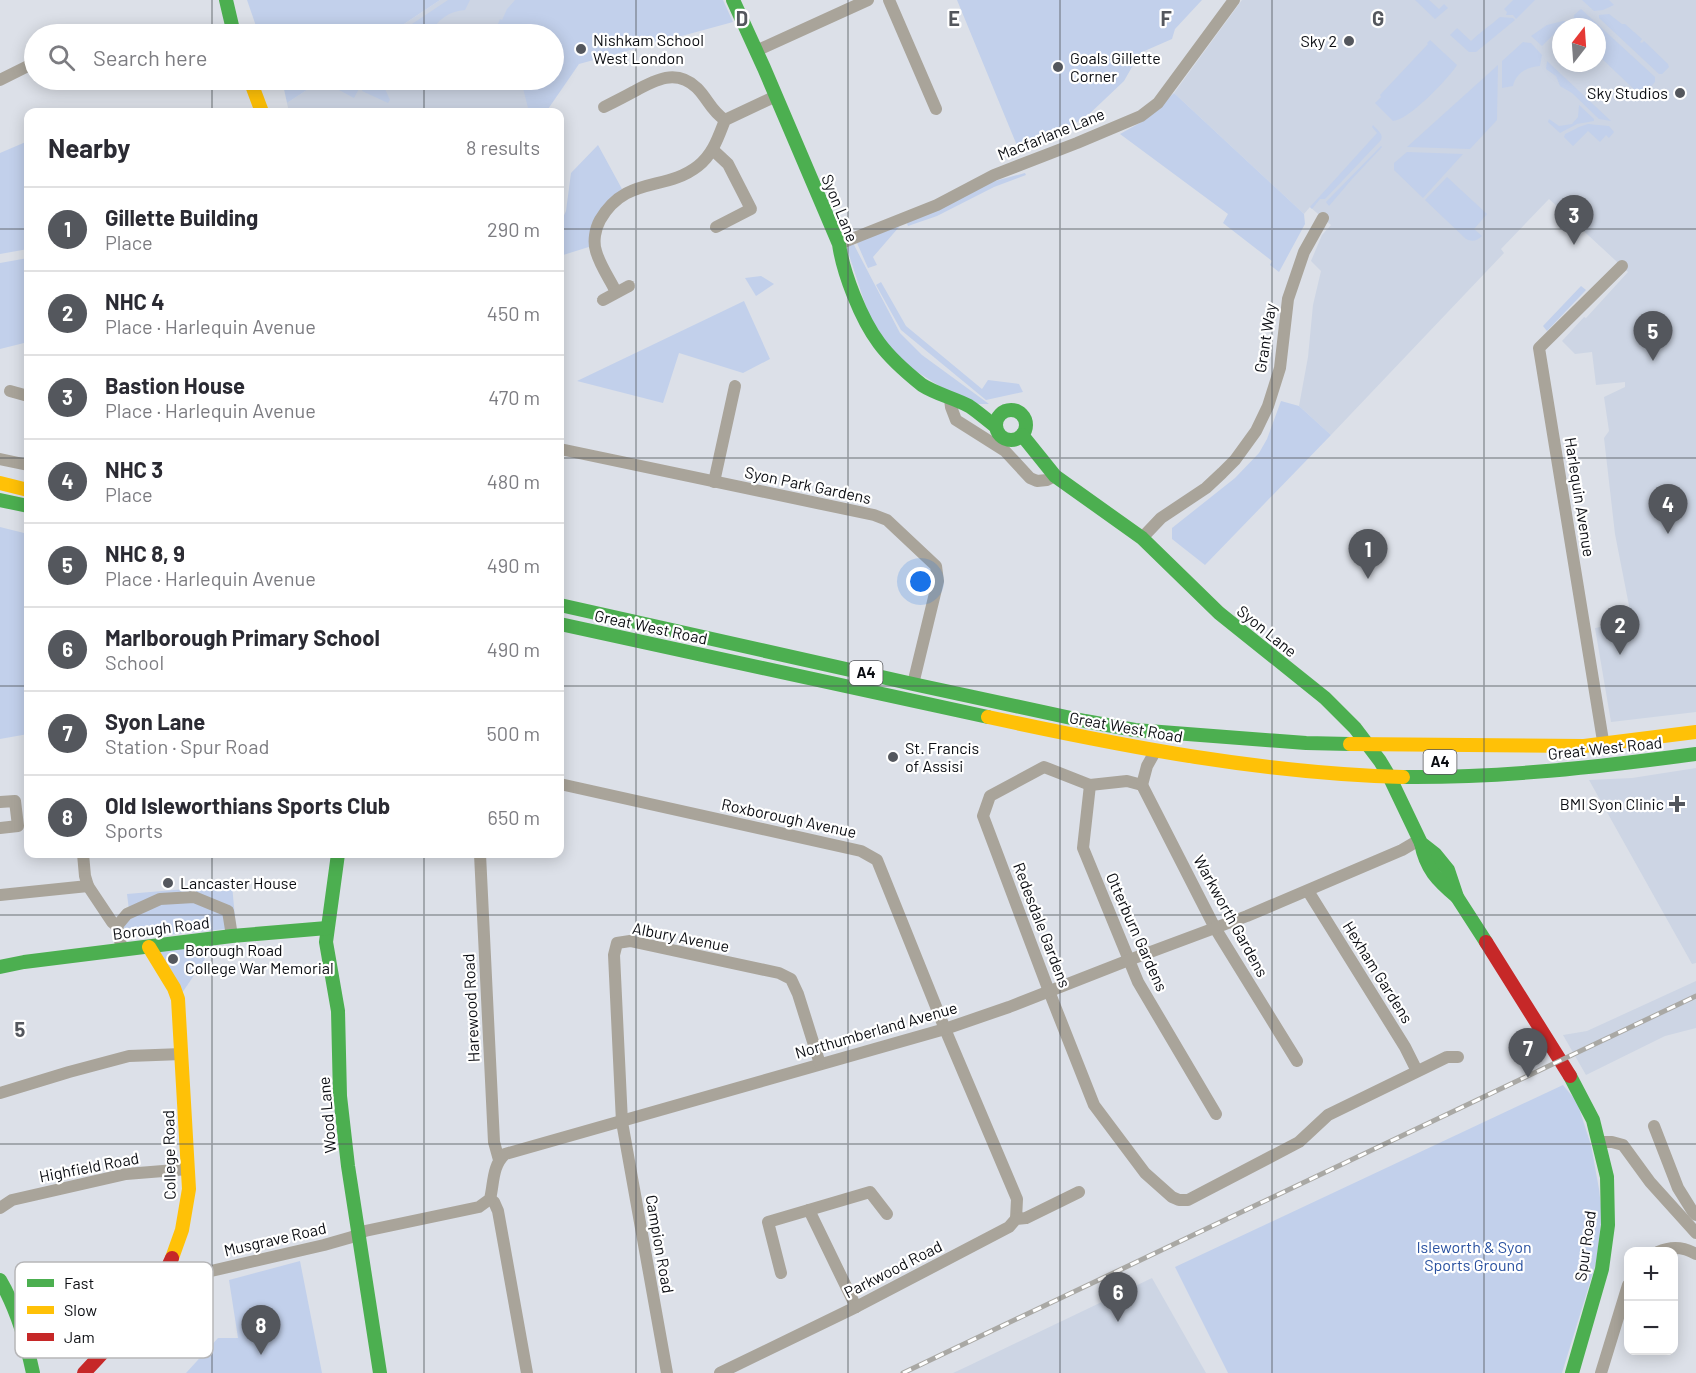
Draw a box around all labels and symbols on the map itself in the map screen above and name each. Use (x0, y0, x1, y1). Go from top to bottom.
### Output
text: D (736, 6, 748, 30)
text: E (948, 6, 960, 30)
text: F (1160, 6, 1172, 30)
text: G (1372, 6, 1384, 30)
north arrow (1552, 18, 1606, 72)
place label: Nishkam School West London (593, 30, 704, 67)
place label: Sky 2 (1300, 31, 1337, 50)
marker: Sky 2 (1342, 34, 1356, 48)
marker: Nishkam School West London (574, 42, 588, 56)
place label: Goals Gillette Corner (1070, 48, 1161, 85)
marker: Goals Gillette Corner (1051, 60, 1065, 74)
place label: Sky Studios (1587, 83, 1668, 102)
marker: Sky Studios (1673, 86, 1687, 100)
street label: Macfarlane Lane (995, 103, 1107, 164)
street label: Syon Lane (818, 171, 863, 244)
pin: 3 (1554, 196, 1594, 245)
street label: Grant Way (1250, 301, 1279, 374)
pin: 5 (1634, 312, 1672, 361)
street label: Harlequin Avenue (1562, 436, 1599, 558)
street label: Syon Park Gardens (743, 462, 873, 507)
pin: 4 (1648, 484, 1688, 534)
pin: 1 (1348, 530, 1388, 579)
your location (906, 567, 935, 596)
street label: Syon Lane (1234, 601, 1301, 660)
street label: Great West Road (593, 605, 709, 648)
pin: 2 (1600, 606, 1640, 655)
road number: A4 (850, 661, 882, 685)
street label: Great West Road (1068, 707, 1184, 746)
street label: Great West Road (1547, 732, 1663, 763)
place label: St. Francis of Assisi (905, 738, 979, 775)
marker: St. Francis of Assisi (886, 750, 900, 764)
road number: A4 (1424, 750, 1456, 774)
street label: Roxborough Avenue (720, 794, 858, 841)
place label: BMI Syon Clinic (1560, 794, 1664, 813)
marker: BMI Syon Clinic (1668, 795, 1686, 813)
street label: Warkworth Gardens (1190, 852, 1273, 980)
street label: Redesdale Gardens (1010, 860, 1075, 990)
street label: Otterburn Gardens (1103, 870, 1172, 994)
place label: Lancaster House (180, 873, 297, 892)
marker: Lancaster House (161, 876, 175, 890)
street label: Borough Road (111, 912, 211, 943)
street label: Hexham Gardens (1339, 917, 1417, 1026)
street label: Albury Avenue (631, 918, 731, 955)
place label: Borough Road College War Memorial (185, 940, 334, 977)
marker: Borough Road College War Memorial (166, 952, 180, 966)
street label: Harewood Road (458, 953, 483, 1063)
street label: Northumberland Avenue (793, 997, 959, 1062)
text: 5 (15, 1017, 26, 1041)
pin: 7 (1508, 1028, 1547, 1078)
street label: Wood Lane (314, 1076, 339, 1154)
street label: College Road (158, 1110, 179, 1200)
street label: Highfield Road (37, 1148, 140, 1185)
street label: Campion Road (642, 1193, 679, 1295)
street label: Spur Road (1570, 1209, 1599, 1282)
street label: Musgrave Road (222, 1217, 328, 1260)
street label: Parkwood Road (841, 1236, 945, 1301)
park label: Isleworth & Syon Sports Ground (1416, 1237, 1532, 1274)
legend (15, 1262, 213, 1358)
pin: 6 (1098, 1272, 1138, 1322)
text: Fast (64, 1273, 94, 1292)
text: Slow (64, 1300, 97, 1319)
pin: 8 (242, 1306, 280, 1355)
text: Jam (64, 1327, 95, 1346)

